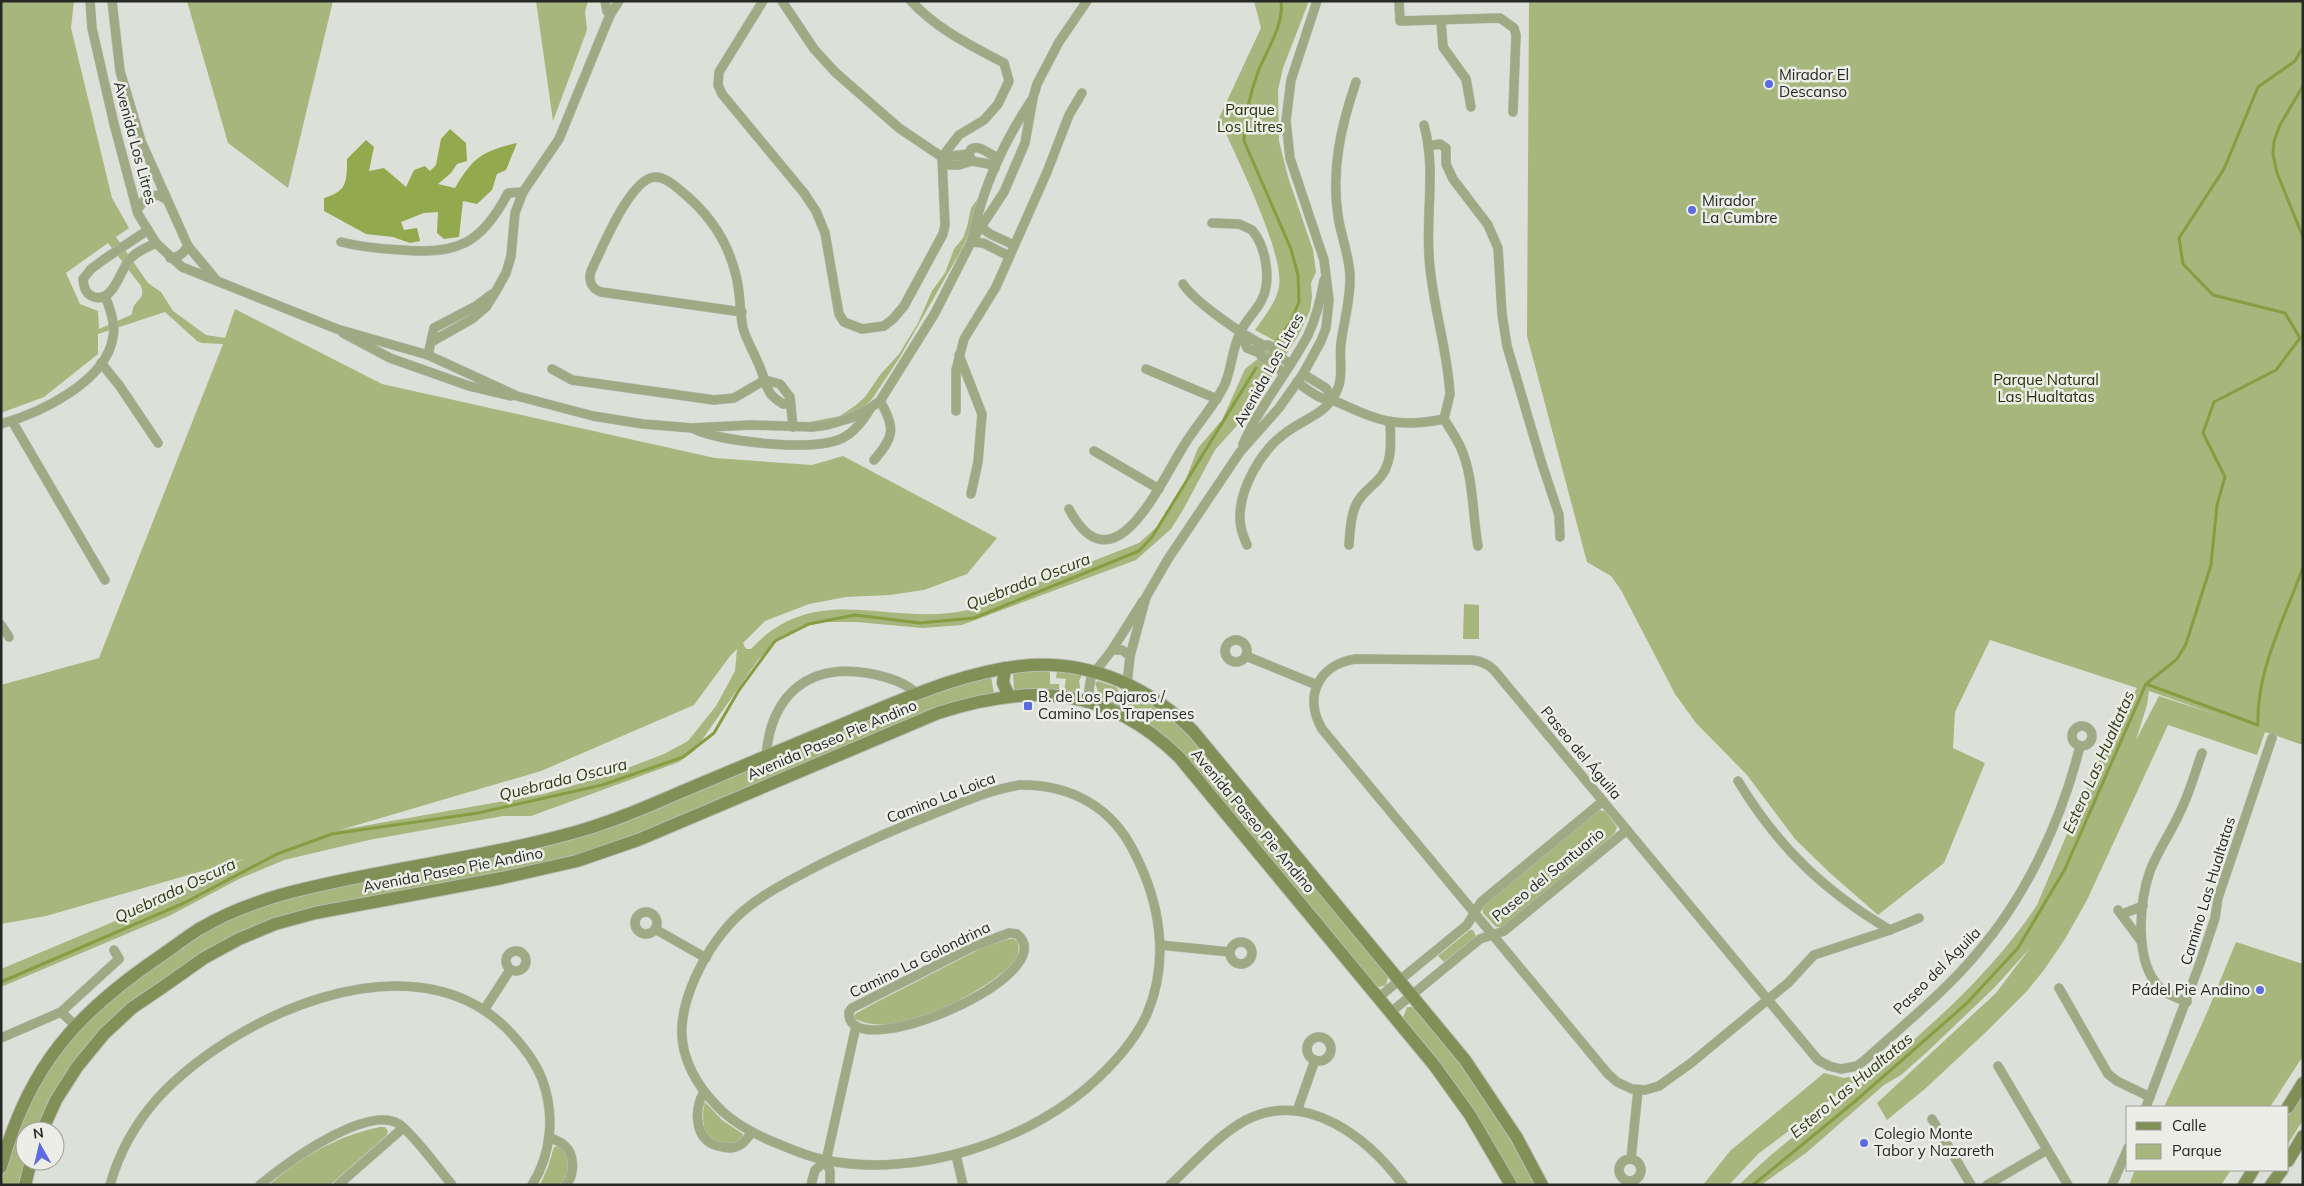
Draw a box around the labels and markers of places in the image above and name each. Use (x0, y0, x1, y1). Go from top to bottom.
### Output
place label: Mirador El Descanso (1779, 65, 1849, 101)
marker: Mirador El Descanso (1763, 78, 1775, 90)
place label: Mirador La Cumbre (1702, 191, 1778, 227)
marker: Mirador La Cumbre (1686, 204, 1698, 216)
place label: B. de Los Pajaros / Camino Los Trapenses (1038, 687, 1194, 723)
marker: B. de Los Pajaros / Camino Los Trapenses (1022, 700, 1034, 712)
place label: Pádel Pie Andino (2131, 980, 2250, 999)
marker: Pádel Pie Andino (2254, 984, 2266, 996)
place label: Colegio Monte Tabor y Nazareth (1874, 1124, 1994, 1160)
marker: Colegio Monte Tabor y Nazareth (1858, 1137, 1870, 1149)

